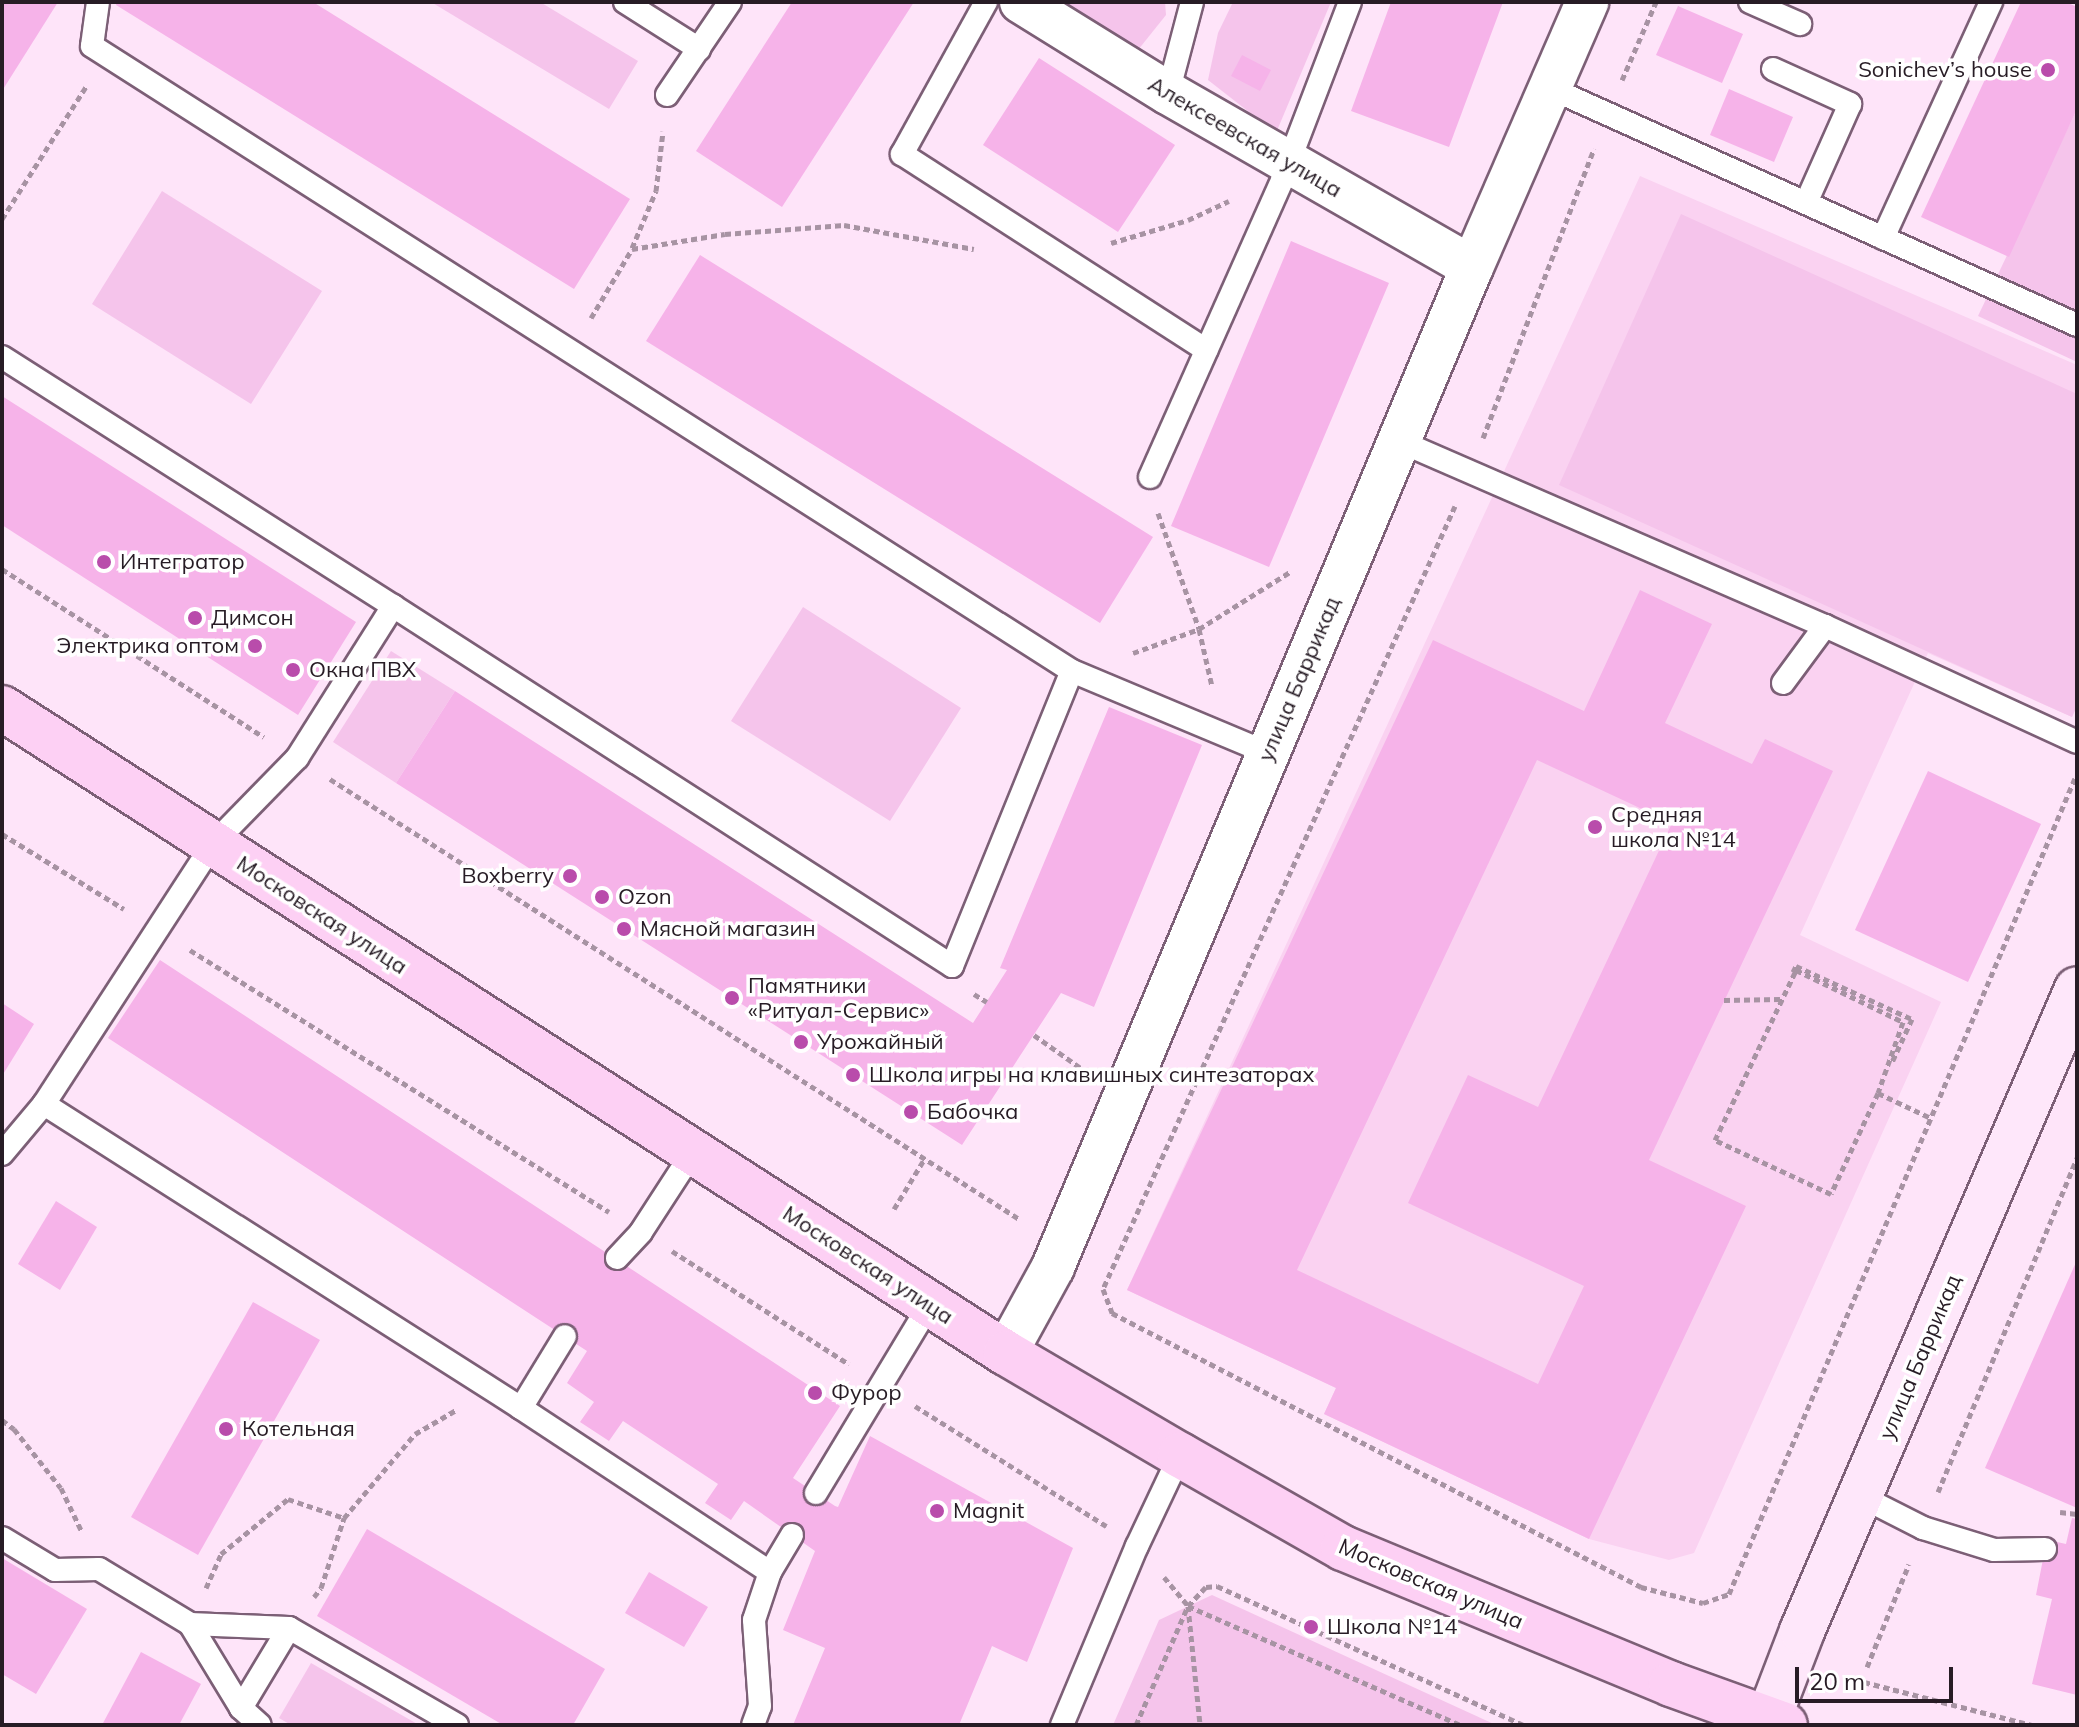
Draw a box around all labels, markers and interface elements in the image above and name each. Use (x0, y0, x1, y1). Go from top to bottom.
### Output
place label: Sonichev’s house (1858, 57, 2032, 83)
marker: Sonichev’s house (2039, 61, 2057, 79)
street label: Алексеевская улица (1143, 71, 1347, 203)
place label: Интегратор (120, 549, 245, 575)
marker: Интегратор (95, 553, 113, 571)
street label: улица Баррикад (1252, 593, 1346, 765)
place label: Димсон (211, 605, 294, 631)
marker: Димсон (186, 609, 204, 627)
place label: Электрика оптом (56, 633, 239, 659)
marker: Электрика оптом (246, 637, 264, 655)
place label: Окна ПВХ (309, 657, 416, 683)
marker: Окна ПВХ (284, 661, 302, 679)
place label: Средняя школа №14 (1611, 801, 1736, 852)
marker: Средняя школа №14 (1586, 818, 1604, 836)
street label: Московская улица (232, 850, 412, 980)
place label: Boxberry (461, 863, 554, 889)
marker: Boxberry (561, 867, 579, 885)
place label: Ozon (618, 884, 672, 910)
marker: Ozon (593, 888, 611, 906)
place label: Мясной магазин (640, 916, 816, 942)
marker: Мясной магазин (615, 920, 633, 938)
place label: Памятники «Ритуал-Сервис» (748, 972, 929, 1024)
marker: Памятники «Ритуал-Сервис» (723, 989, 741, 1007)
place label: Урожайный (817, 1029, 944, 1055)
marker: Урожайный (792, 1033, 810, 1051)
place label: Школа игры на клавишных синтезаторах (869, 1062, 1314, 1088)
marker: Школа игры на клавишных синтезаторах (844, 1066, 862, 1084)
place label: Бабочка (927, 1099, 1019, 1125)
marker: Бабочка (902, 1103, 920, 1121)
street label: Московская улица (778, 1200, 958, 1330)
street label: улица Баррикад (1873, 1271, 1967, 1443)
place label: Фурор (831, 1380, 902, 1406)
marker: Фурор (806, 1384, 824, 1402)
place label: Котельная (242, 1416, 355, 1442)
marker: Котельная (217, 1420, 235, 1438)
place label: Magnit (953, 1498, 1024, 1524)
marker: Magnit (928, 1502, 946, 1520)
street label: Московская улица (1335, 1533, 1527, 1635)
place label: Школа №14 (1327, 1614, 1458, 1640)
marker: Школа №14 (1302, 1618, 1320, 1636)
scale bar (1799, 1651, 1957, 1701)
text: 20 m (1809, 1666, 1865, 1696)

